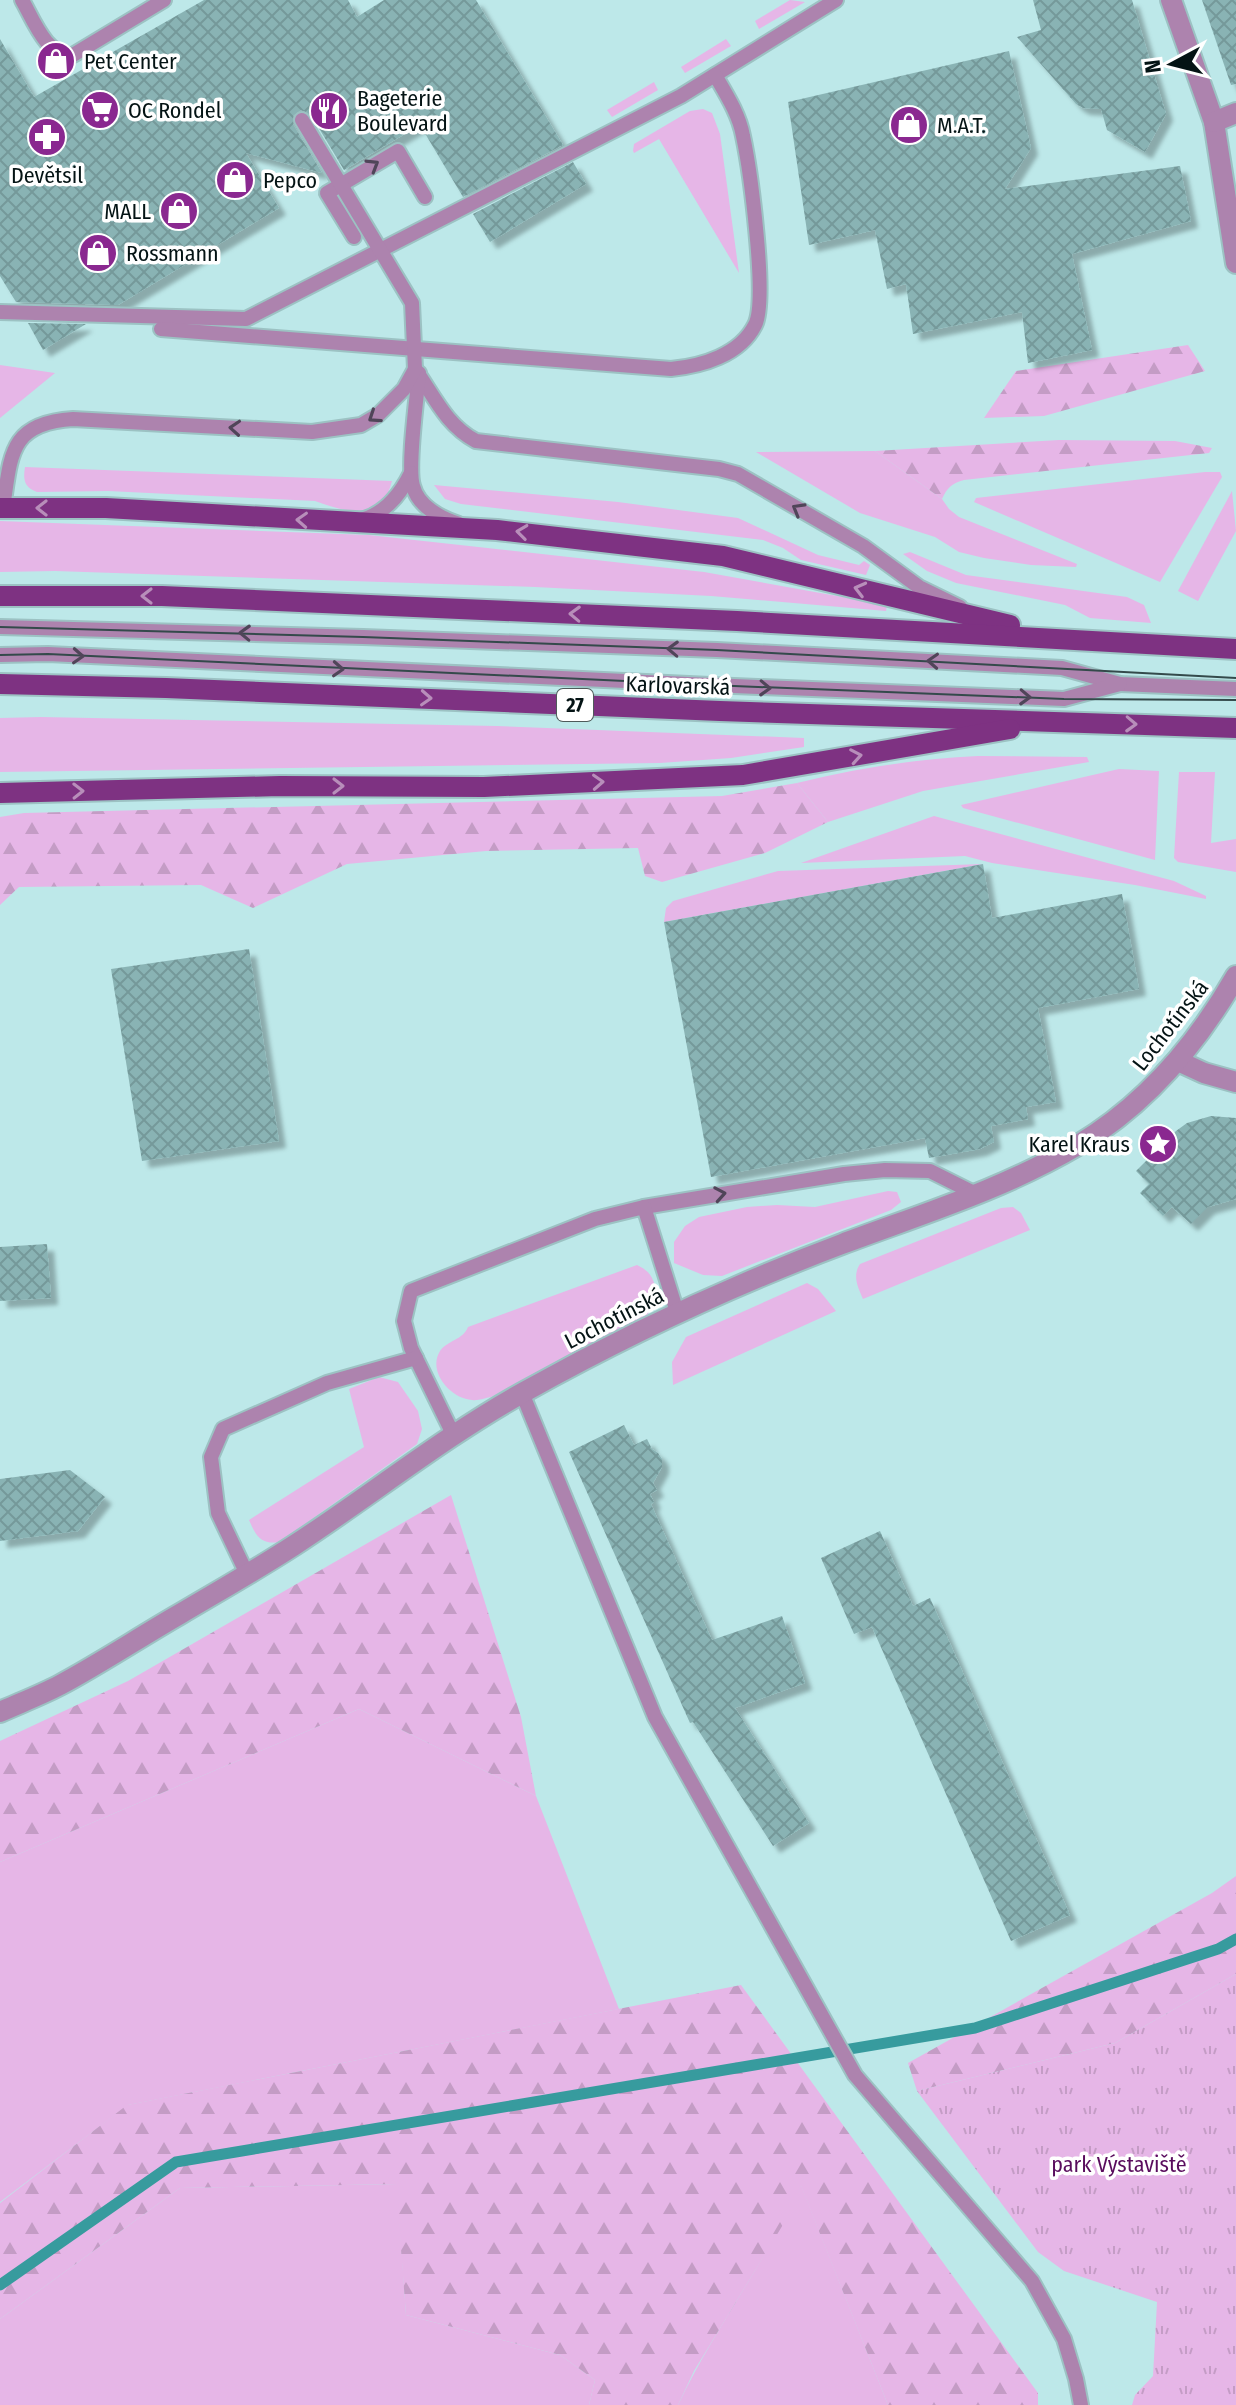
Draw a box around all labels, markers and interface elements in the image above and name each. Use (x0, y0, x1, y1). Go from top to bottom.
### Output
north arrow (1132, 24, 1212, 104)
shop icon: Pet Center (35, 40, 77, 82)
place label: Pet Center (84, 48, 177, 75)
text: N (1138, 58, 1167, 75)
place label: Bageterie Boulevard (357, 85, 448, 137)
supermarket icon: OC Rondel (79, 89, 121, 131)
restaurant icon: Bageterie Boulevard (308, 90, 350, 132)
place label: OC Rondel (128, 97, 222, 124)
shop icon: M.A.T. (888, 104, 930, 146)
place label: M.A.T. (937, 112, 986, 139)
pharmacy icon: Devětsil (26, 116, 68, 158)
shop icon: Pepco (214, 159, 256, 201)
one-way arrow (364, 160, 379, 175)
place label: Devětsil (11, 162, 83, 189)
place label: Pepco (263, 167, 317, 194)
shop icon: MALL (158, 190, 200, 232)
place label: MALL (104, 198, 151, 225)
shop icon: Rossmann (77, 232, 119, 274)
place label: Rossmann (126, 240, 219, 267)
one-way arrow (368, 407, 382, 422)
one-way arrow (228, 419, 240, 436)
one-way arrow (35, 499, 48, 517)
one-way arrow (792, 503, 807, 519)
one-way arrow (295, 511, 308, 528)
one-way arrow (515, 524, 528, 541)
one-way arrow (854, 581, 868, 598)
one-way arrow (140, 587, 153, 605)
one-way arrow (568, 606, 581, 623)
one-way arrow (238, 625, 251, 642)
one-way arrow (666, 640, 679, 657)
one-way arrow (72, 647, 85, 664)
one-way arrow (926, 653, 939, 670)
one-way arrow (332, 660, 345, 677)
street label: Karlovarská (625, 670, 731, 701)
one-way arrow (759, 679, 772, 696)
one-way arrow (420, 689, 433, 706)
road number: 27 (557, 689, 593, 721)
one-way arrow (1019, 689, 1032, 706)
one-way arrow (1125, 715, 1138, 732)
one-way arrow (849, 748, 863, 765)
one-way arrow (592, 774, 605, 791)
one-way arrow (332, 778, 345, 795)
one-way arrow (72, 783, 85, 800)
street label: Lochotínská (1127, 974, 1214, 1076)
place icon: Karel Kraus (1137, 1123, 1179, 1165)
place label: Karel Kraus (1029, 1131, 1130, 1158)
one-way arrow (714, 1187, 727, 1204)
street label: Lochotínská (560, 1282, 668, 1355)
park label: park Výstaviště (1051, 2151, 1187, 2178)

